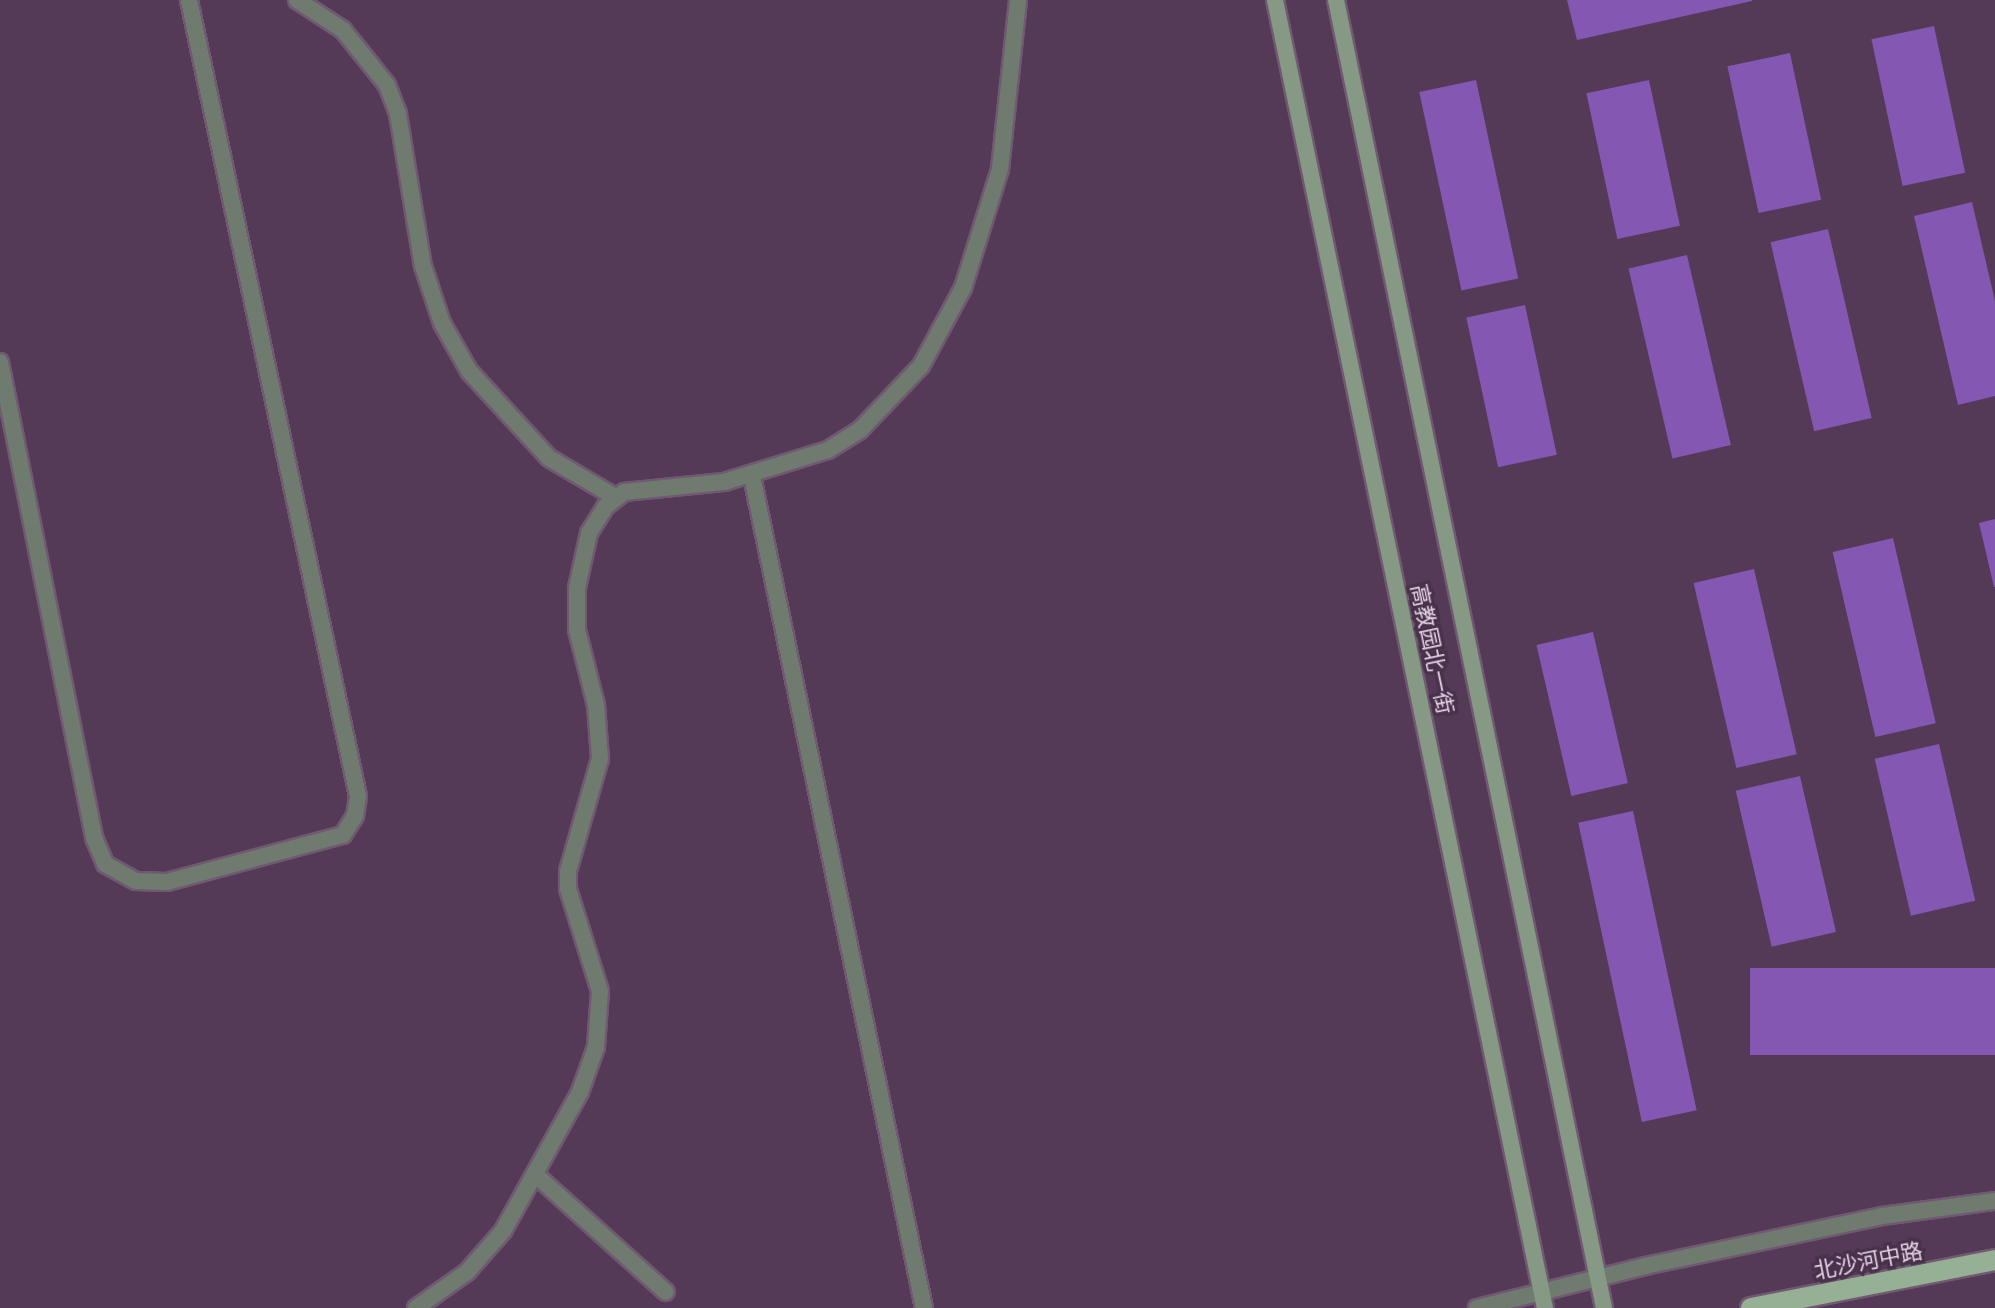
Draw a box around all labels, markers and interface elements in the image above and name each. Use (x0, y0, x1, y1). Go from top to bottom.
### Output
street label: 高教园北一街 (1406, 582, 1460, 716)
street label: 北沙河中路 (1811, 1237, 1925, 1283)

